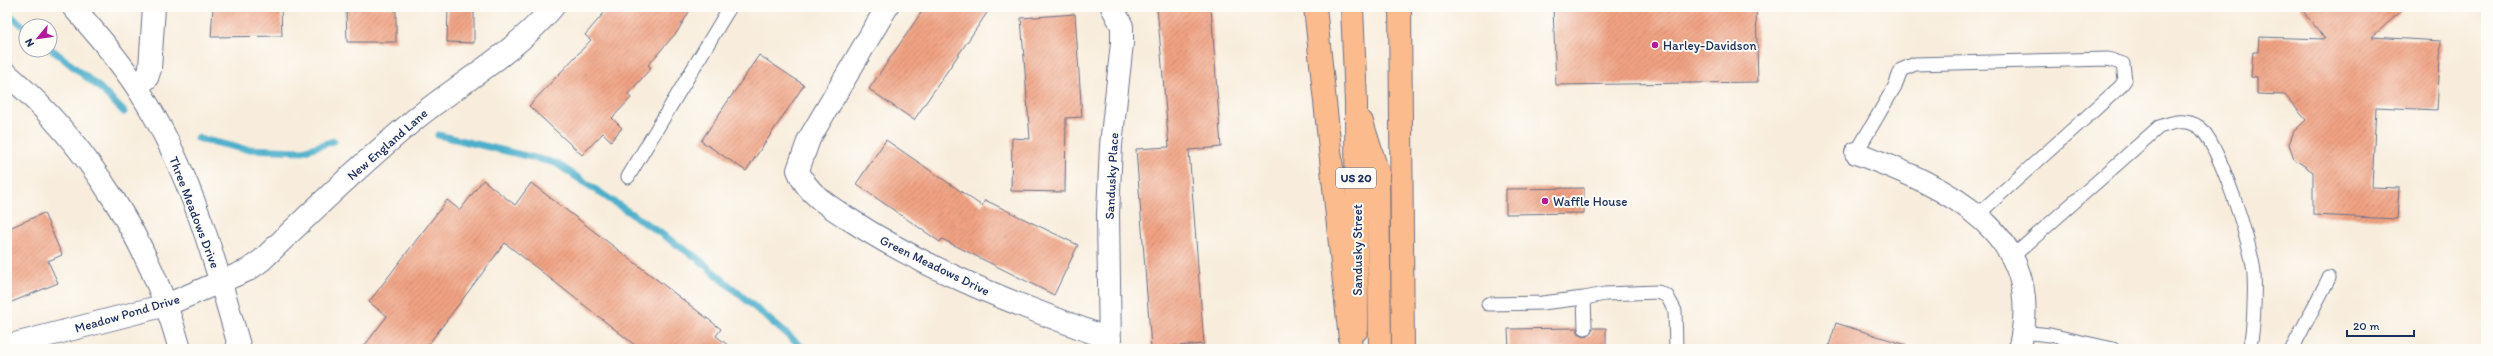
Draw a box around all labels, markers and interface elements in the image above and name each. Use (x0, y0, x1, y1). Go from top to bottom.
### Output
north arrow (18, 18, 58, 58)
text: N (22, 36, 37, 49)
place label: Harley-Davidson (1663, 38, 1757, 53)
marker: Harley-Davidson (1650, 40, 1660, 50)
street label: New England Lane (344, 105, 431, 183)
street label: Sandusky Place (1102, 132, 1121, 220)
street label: Three Meadows Drive (166, 154, 223, 270)
road number: US 20 (1336, 168, 1376, 188)
place label: Waffle House (1553, 194, 1627, 209)
marker: Waffle House (1540, 196, 1550, 206)
street label: Sandusky Street (1350, 204, 1365, 296)
street label: Green Meadows Drive (877, 232, 992, 299)
street label: Meadow Pond Drive (73, 291, 181, 336)
scale bar (2347, 312, 2414, 338)
text: 20 m (2353, 319, 2380, 333)

